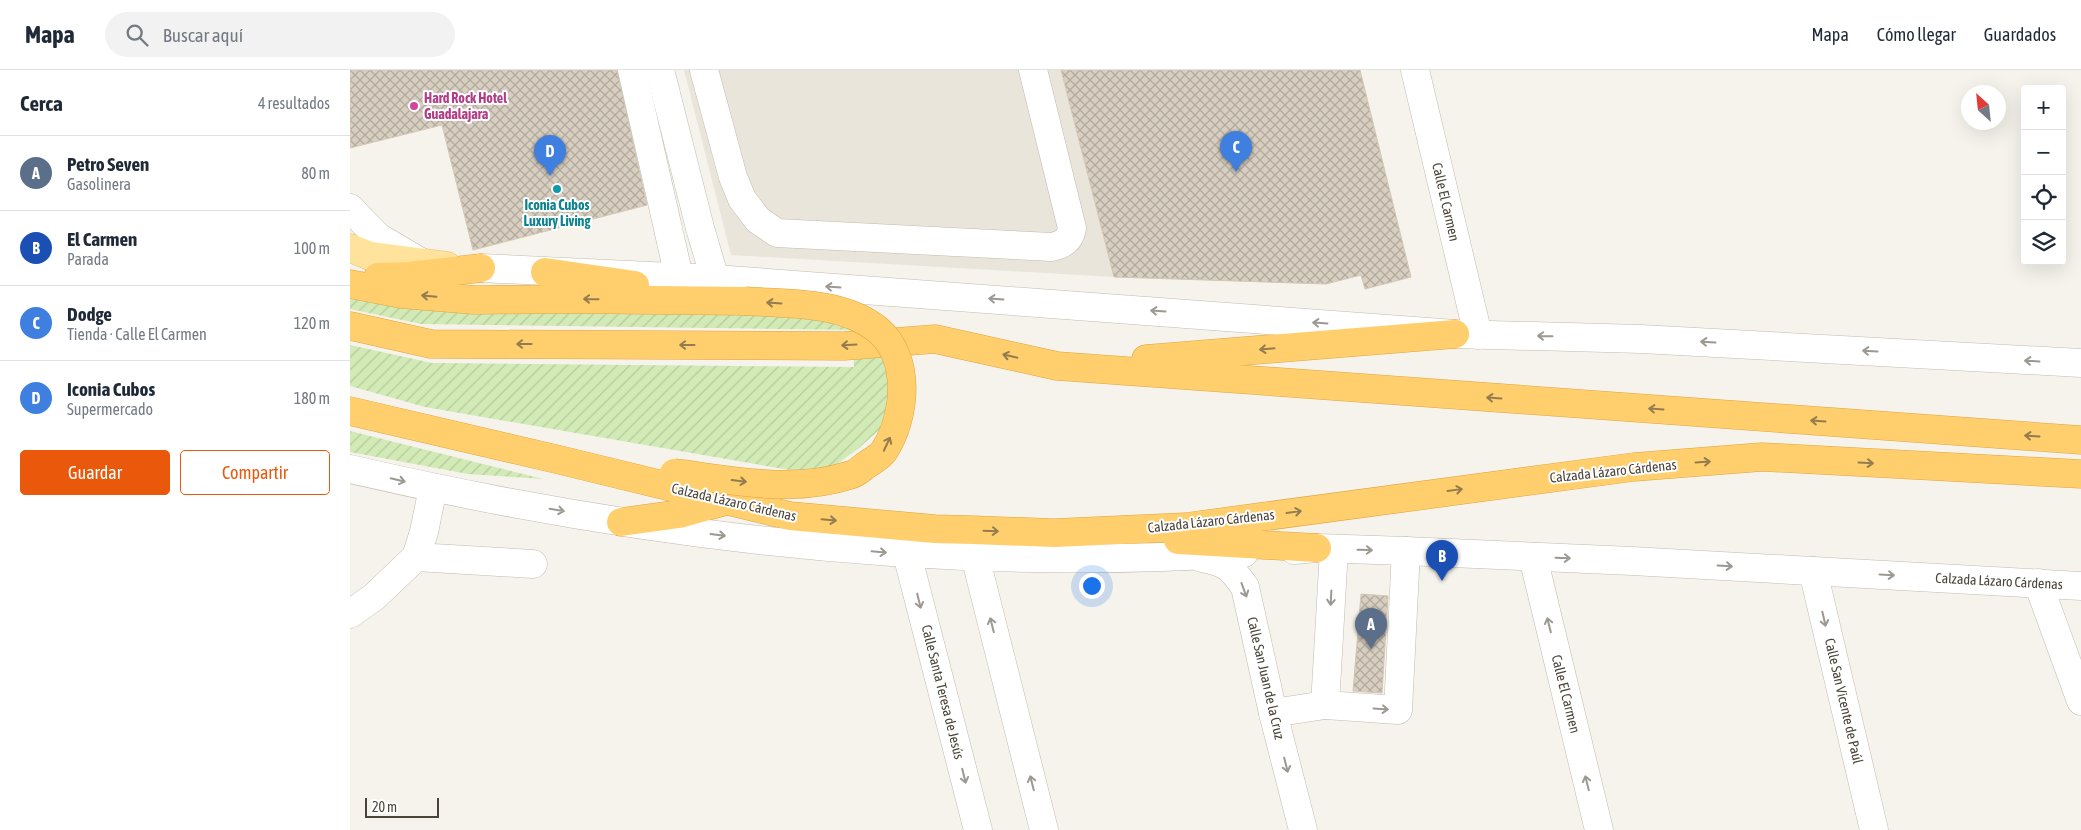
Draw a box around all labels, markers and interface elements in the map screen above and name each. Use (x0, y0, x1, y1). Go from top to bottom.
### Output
search box (105, 12, 455, 57)
text: Mapa (25, 21, 75, 48)
icon: search (123, 21, 151, 49)
text: Buscar aquí (163, 24, 243, 46)
text: Mapa (1811, 24, 1849, 45)
text: Cómo llegar (1877, 24, 1956, 45)
text: Guardados (1984, 24, 2056, 45)
north arrow (1961, 85, 2006, 130)
map controls (2021, 85, 2066, 265)
button: + (2021, 85, 2066, 130)
place label: Hard Rock Hotel Guadalajara (424, 90, 507, 122)
text: Cerca (20, 91, 63, 115)
text: 4 resultados (258, 94, 330, 112)
marker: Hard Rock Hotel Guadalajara (408, 100, 420, 112)
button: − (2021, 130, 2066, 175)
pin: C (1220, 131, 1252, 172)
pin: D (534, 135, 566, 176)
text: Petro Seven (67, 153, 149, 175)
street label: Calle El Carmen (1429, 161, 1463, 243)
text: A (32, 164, 40, 182)
text: 80 m (301, 164, 330, 182)
text: Gasolinera (67, 175, 131, 193)
button: locate (2021, 175, 2066, 220)
marker: Iconia Cubos Luxury Living (551, 183, 563, 195)
place label: Iconia Cubos Luxury Living (524, 197, 591, 229)
button: layers (2021, 220, 2066, 265)
text: El Carmen (67, 228, 137, 250)
text: B (32, 239, 40, 257)
text: 100 m (294, 239, 330, 257)
text: Parada (67, 250, 109, 268)
one-way arrow (826, 282, 842, 292)
one-way arrow (421, 291, 437, 301)
one-way arrow (584, 294, 600, 304)
one-way arrow (988, 294, 1004, 303)
one-way arrow (766, 299, 782, 308)
text: Dodge (67, 303, 112, 325)
one-way arrow (1150, 306, 1166, 316)
text: C (32, 314, 40, 332)
text: 120 m (294, 314, 330, 332)
one-way arrow (1312, 319, 1328, 328)
text: Tienda · Calle El Carmen (67, 325, 207, 343)
one-way arrow (1538, 331, 1554, 341)
one-way arrow (1700, 338, 1716, 347)
one-way arrow (517, 339, 533, 349)
one-way arrow (679, 340, 696, 350)
one-way arrow (842, 341, 858, 350)
one-way arrow (1260, 345, 1276, 354)
one-way arrow (1862, 347, 1878, 356)
one-way arrow (1002, 351, 1018, 360)
one-way arrow (2025, 356, 2041, 365)
text: Iconia Cubos (67, 378, 155, 400)
text: D (32, 389, 40, 407)
text: 180 m (294, 389, 330, 407)
one-way arrow (1486, 393, 1502, 402)
text: Supermercado (67, 400, 153, 418)
one-way arrow (1648, 405, 1664, 414)
one-way arrow (1810, 416, 1826, 426)
one-way arrow (2025, 432, 2041, 441)
one-way arrow (883, 436, 893, 451)
button: Guardar (20, 450, 170, 495)
button: Compartir (180, 450, 330, 495)
street label: Calzada Lázaro Cárdenas (1549, 456, 1677, 486)
one-way arrow (1695, 457, 1711, 466)
one-way arrow (1857, 458, 1873, 467)
one-way arrow (389, 476, 405, 485)
one-way arrow (731, 476, 747, 486)
street label: Calzada Lázaro Cárdenas (670, 480, 798, 524)
one-way arrow (1447, 485, 1463, 495)
one-way arrow (549, 506, 565, 516)
street label: Calzada Lázaro Cárdenas (1147, 506, 1275, 536)
one-way arrow (1286, 507, 1302, 517)
one-way arrow (821, 515, 837, 524)
one-way arrow (982, 526, 999, 536)
one-way arrow (709, 530, 725, 540)
pin: B (1426, 540, 1458, 581)
one-way arrow (1357, 546, 1373, 555)
one-way arrow (871, 547, 887, 557)
one-way arrow (1555, 554, 1571, 563)
one-way arrow (1717, 562, 1733, 571)
street label: Calzada Lázaro Cárdenas (1935, 570, 2063, 592)
one-way arrow (1879, 571, 1895, 580)
your location (1079, 573, 1105, 599)
one-way arrow (1240, 582, 1249, 597)
one-way arrow (1327, 590, 1336, 606)
one-way arrow (915, 593, 924, 609)
pin: A (1355, 608, 1387, 649)
one-way arrow (1820, 610, 1829, 626)
street label: Calle San Juan de la Cruz (1244, 615, 1288, 741)
one-way arrow (1544, 617, 1553, 633)
one-way arrow (987, 618, 997, 634)
street label: Calle Santa Teresa de Jesús (919, 623, 967, 761)
street label: Calle San Vicente de Paúl (1822, 637, 1866, 766)
street label: Calle El Carmen (1549, 653, 1583, 735)
one-way arrow (1373, 704, 1389, 713)
one-way arrow (1282, 757, 1291, 773)
one-way arrow (960, 767, 969, 783)
one-way arrow (1027, 775, 1036, 791)
one-way arrow (1582, 775, 1591, 791)
scale bar (365, 795, 439, 818)
text: 20 m (372, 799, 397, 815)

